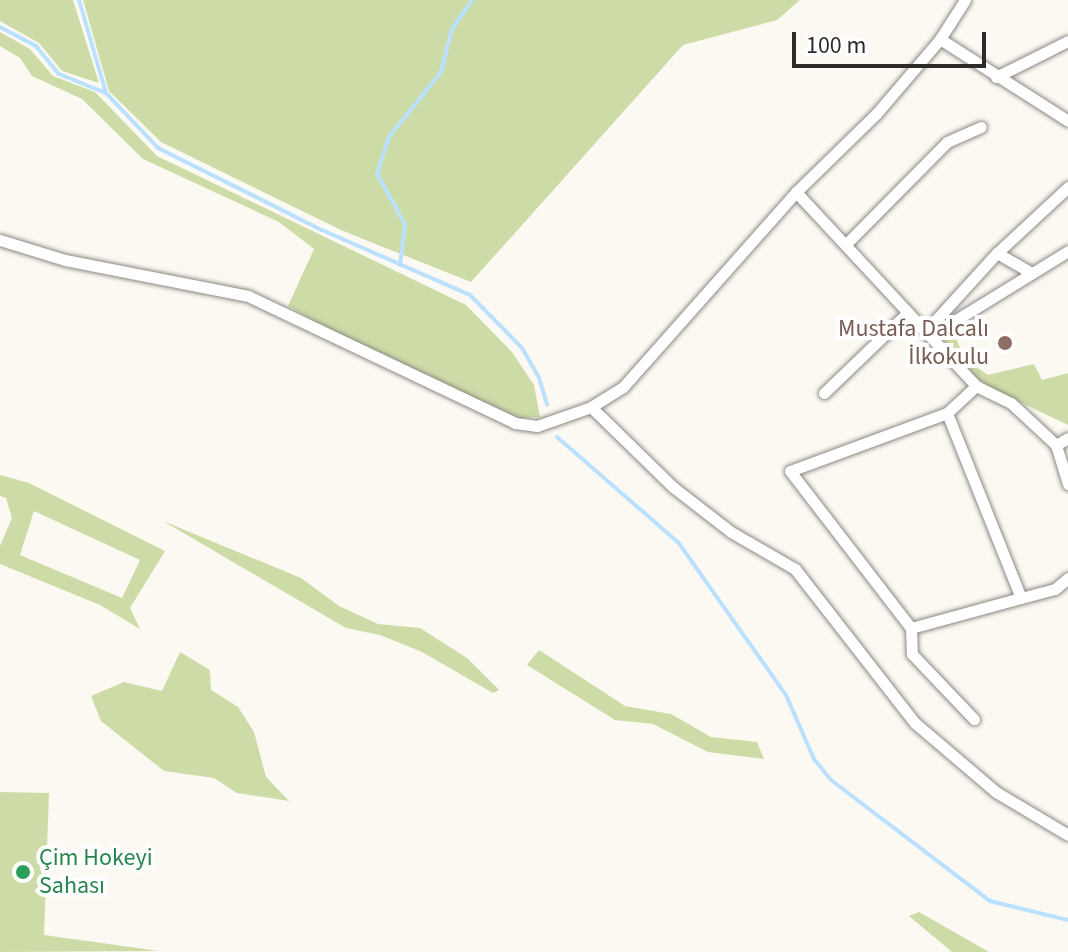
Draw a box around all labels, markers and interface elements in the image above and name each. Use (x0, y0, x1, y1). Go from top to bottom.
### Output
scale bar (796, 16, 990, 66)
text: 100 m (806, 28, 866, 63)
place label: Mustafa Dalcalı İlkokulu (838, 315, 989, 371)
marker: Mustafa Dalcalı İlkokulu (996, 334, 1014, 352)
place label: Çim Hokeyi Sahası (39, 844, 153, 900)
marker: Çim Hokeyi Sahası (14, 863, 32, 881)

